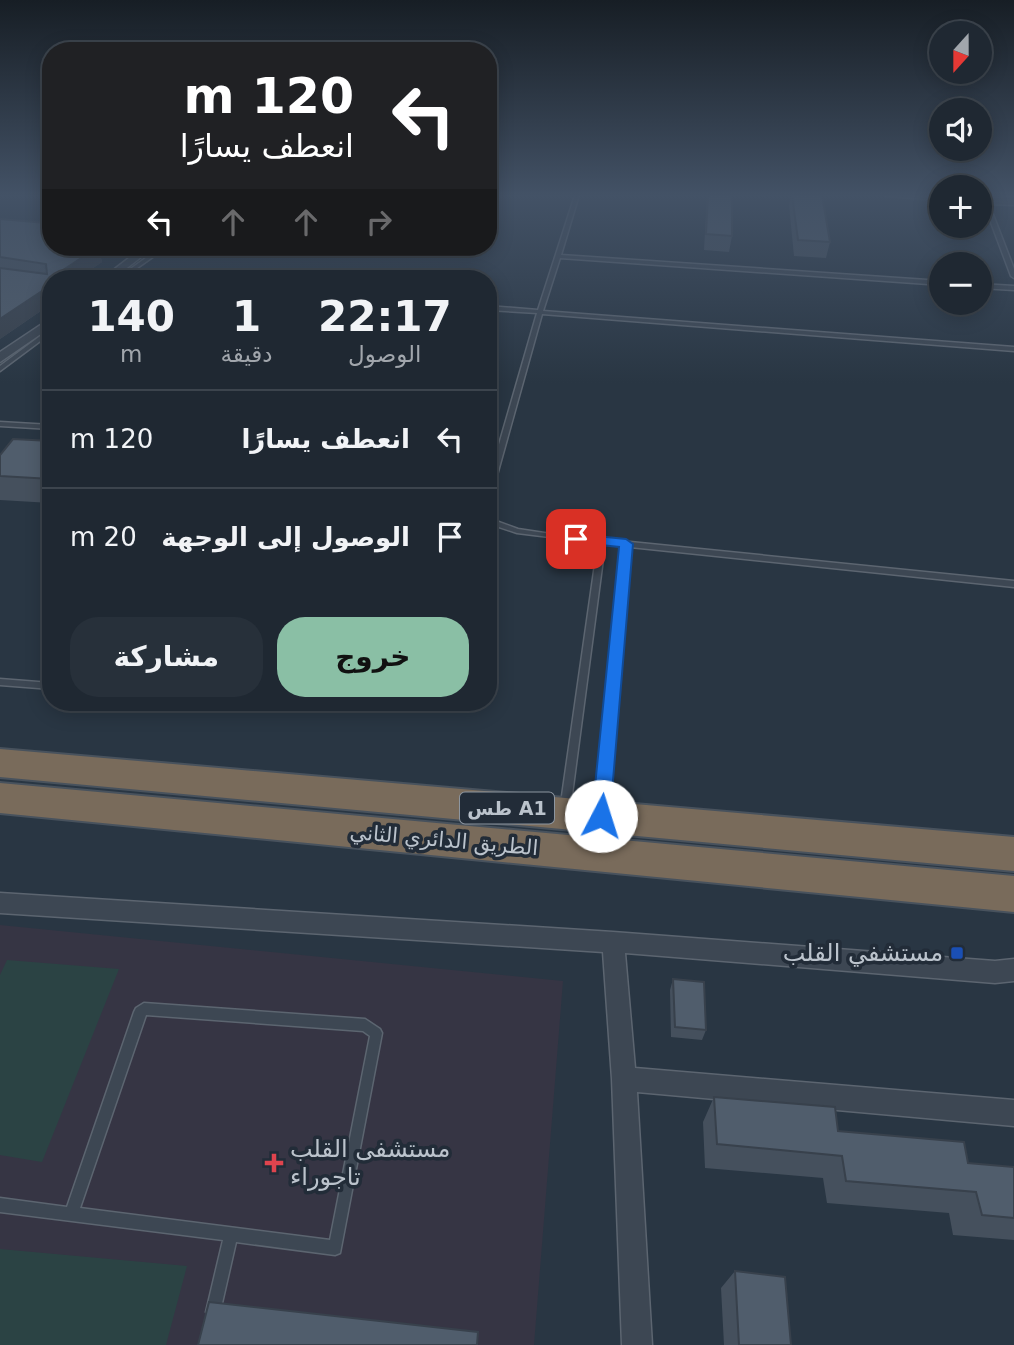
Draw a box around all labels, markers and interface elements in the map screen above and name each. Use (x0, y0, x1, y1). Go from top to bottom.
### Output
north arrow (929, 21, 992, 84)
map controls (929, 21, 992, 315)
text: 120 m (184, 68, 354, 125)
icon: left (378, 70, 469, 161)
button: sound (929, 98, 992, 161)
text: انعطف يسارًا (180, 127, 354, 165)
button: + (929, 175, 992, 238)
icon: left (141, 203, 179, 241)
icon: ahead (214, 203, 252, 241)
icon: ahead (287, 203, 325, 241)
icon: right (360, 203, 398, 241)
button: − (929, 252, 992, 315)
text: 140 (87, 292, 175, 341)
text: 1 (232, 292, 261, 341)
text: 22:17 (318, 292, 452, 341)
text: m (120, 341, 142, 367)
text: دقيقة (220, 341, 273, 367)
text: الوصول (348, 341, 421, 367)
icon: left (431, 420, 469, 458)
text: 120 m (70, 424, 153, 454)
text: انعطف يسارًا (241, 424, 410, 454)
pin (546, 509, 606, 569)
icon: arrive (431, 518, 469, 556)
icon: arrive (557, 520, 595, 558)
text: 20 m (70, 522, 137, 552)
text: الوصول إلى الوجهة (161, 522, 410, 552)
button: مشاركة (70, 617, 263, 697)
button: خروج (277, 617, 469, 697)
position arrow (564, 779, 638, 853)
road number: طس A1 (460, 792, 554, 824)
street label: الطريق الدائري الثاني (349, 820, 539, 860)
place label: مستشفي القلب (783, 939, 943, 967)
marker: مستشفي القلب (949, 945, 965, 961)
place label: مستشفى القلب تاجوراء (290, 1135, 450, 1191)
marker: مستشفى القلب تاجوراء (264, 1153, 284, 1173)

